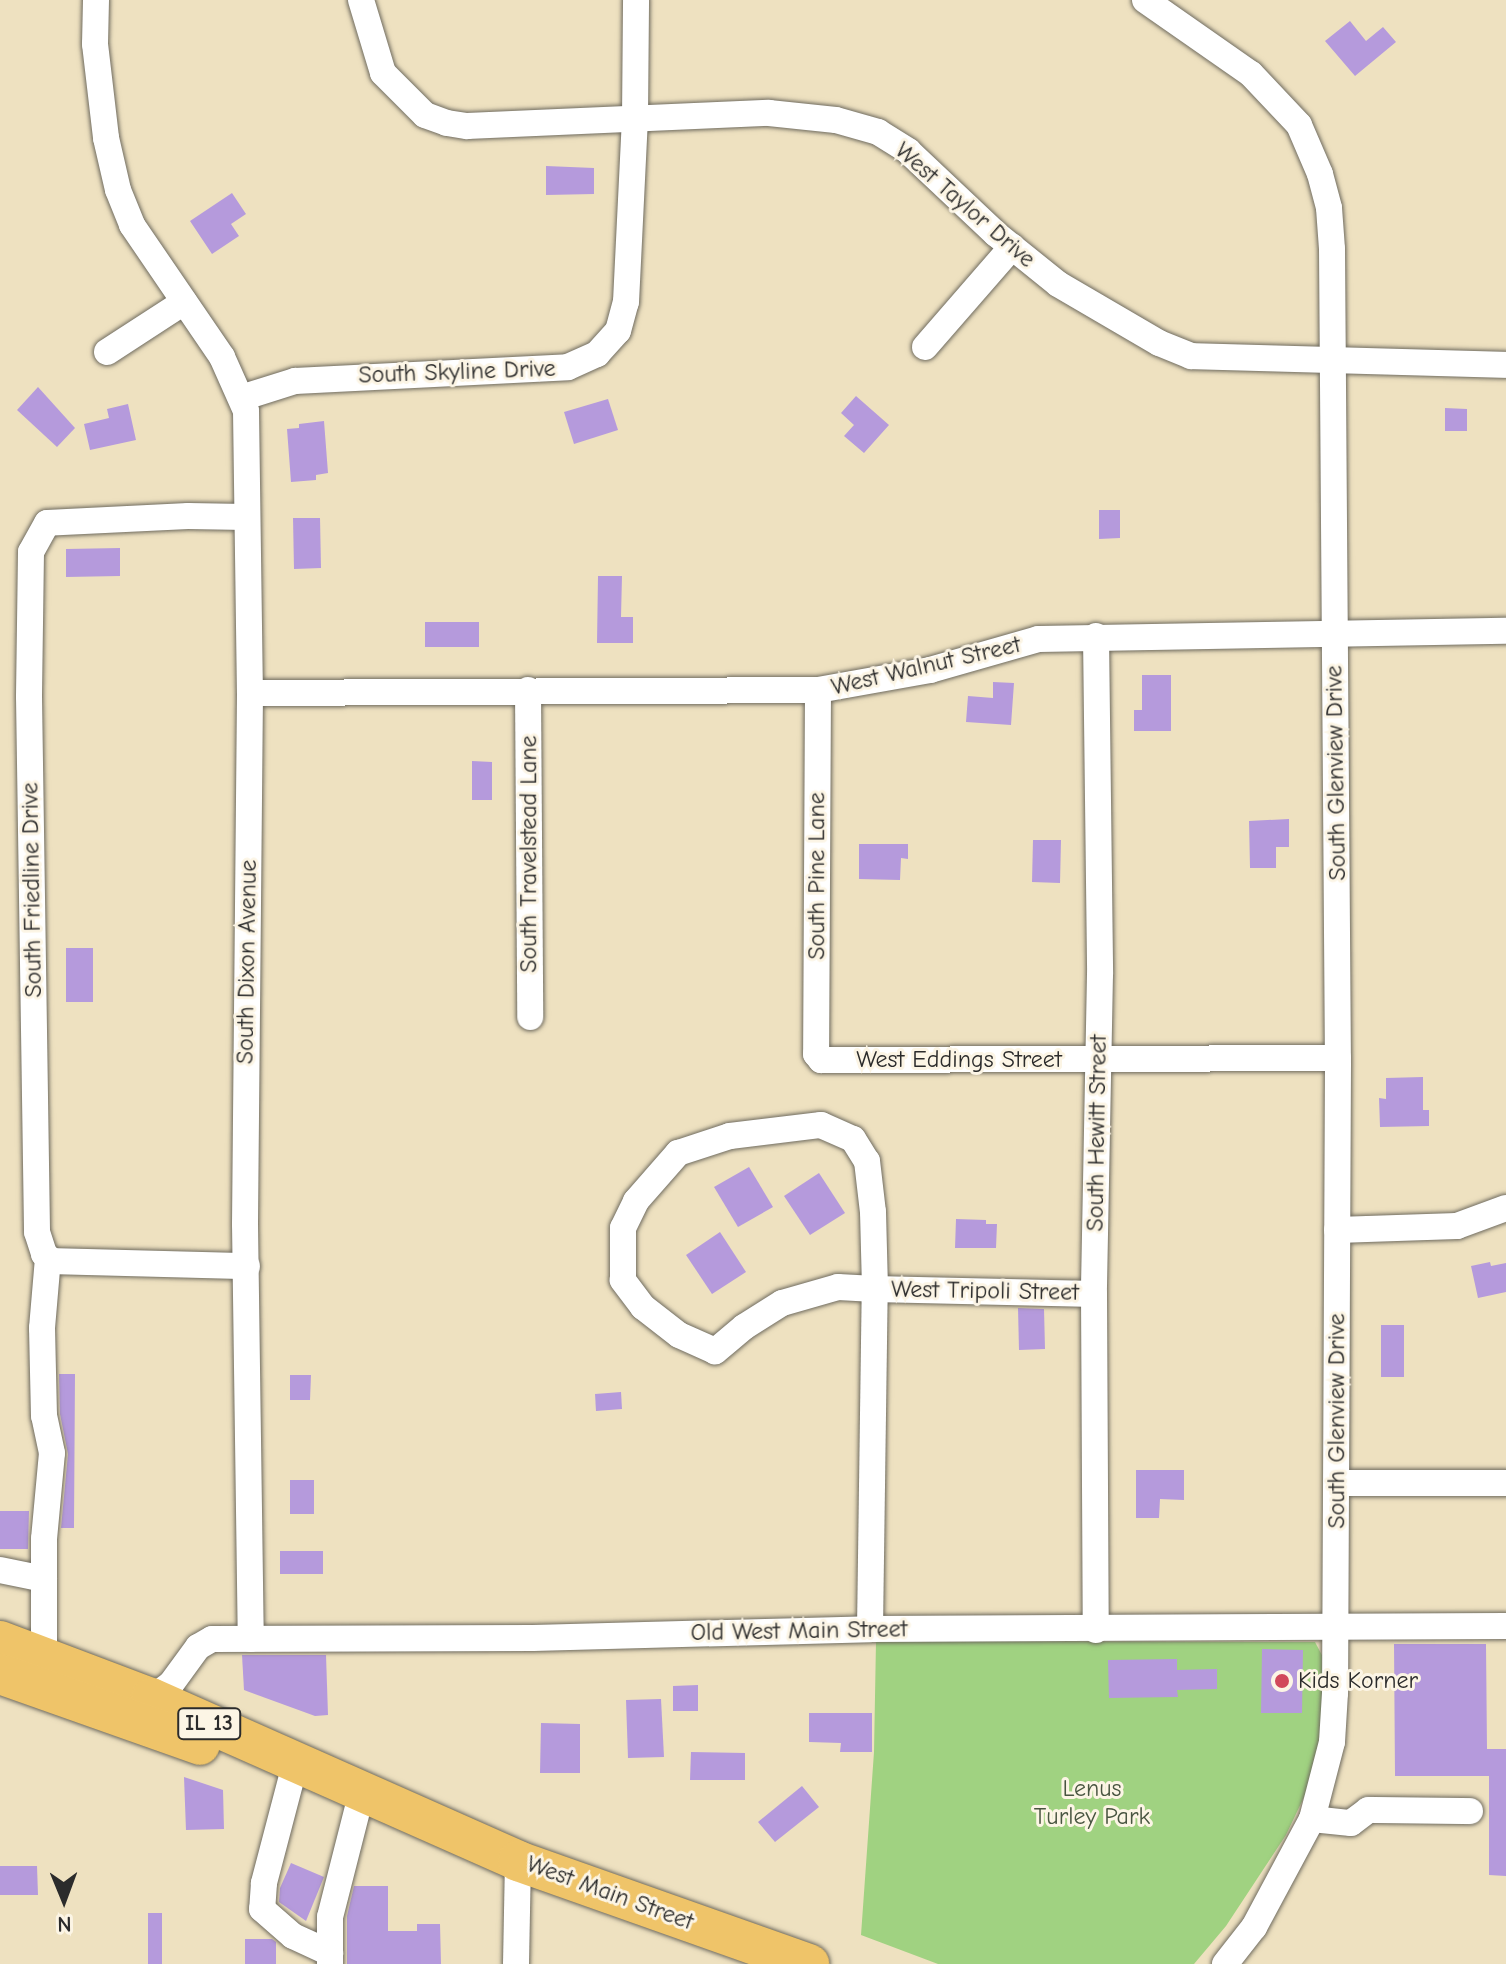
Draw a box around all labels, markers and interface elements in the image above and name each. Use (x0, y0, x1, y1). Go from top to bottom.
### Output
street label: West Taylor Drive (889, 136, 1041, 274)
street label: South Skyline Drive (358, 354, 556, 390)
street label: West Walnut Street (829, 630, 1023, 702)
street label: South Glenview Drive (1320, 665, 1352, 881)
street label: South Travelstead Lane (515, 735, 543, 973)
street label: South Friedline Drive (16, 782, 48, 998)
street label: South Pine Lane (803, 792, 831, 960)
street label: South Dixon Avenue (231, 860, 263, 1064)
street label: South Hewitt Street (1081, 1034, 1113, 1232)
street label: West Eddings Street (856, 1046, 1062, 1074)
street label: West Tripoli Street (891, 1275, 1079, 1307)
street label: South Glenview Drive (1323, 1313, 1351, 1529)
street label: Old West Main Street (690, 1615, 908, 1647)
place label: Kids Korner (1298, 1667, 1418, 1695)
marker: Kids Korner (1273, 1672, 1291, 1690)
road number: IL 13 (177, 1706, 241, 1742)
park label: Lenus Turley Park (1034, 1775, 1150, 1831)
street label: West Main Street (523, 1849, 697, 1937)
north arrow (24, 1860, 104, 1940)
text: N (57, 1911, 72, 1937)

